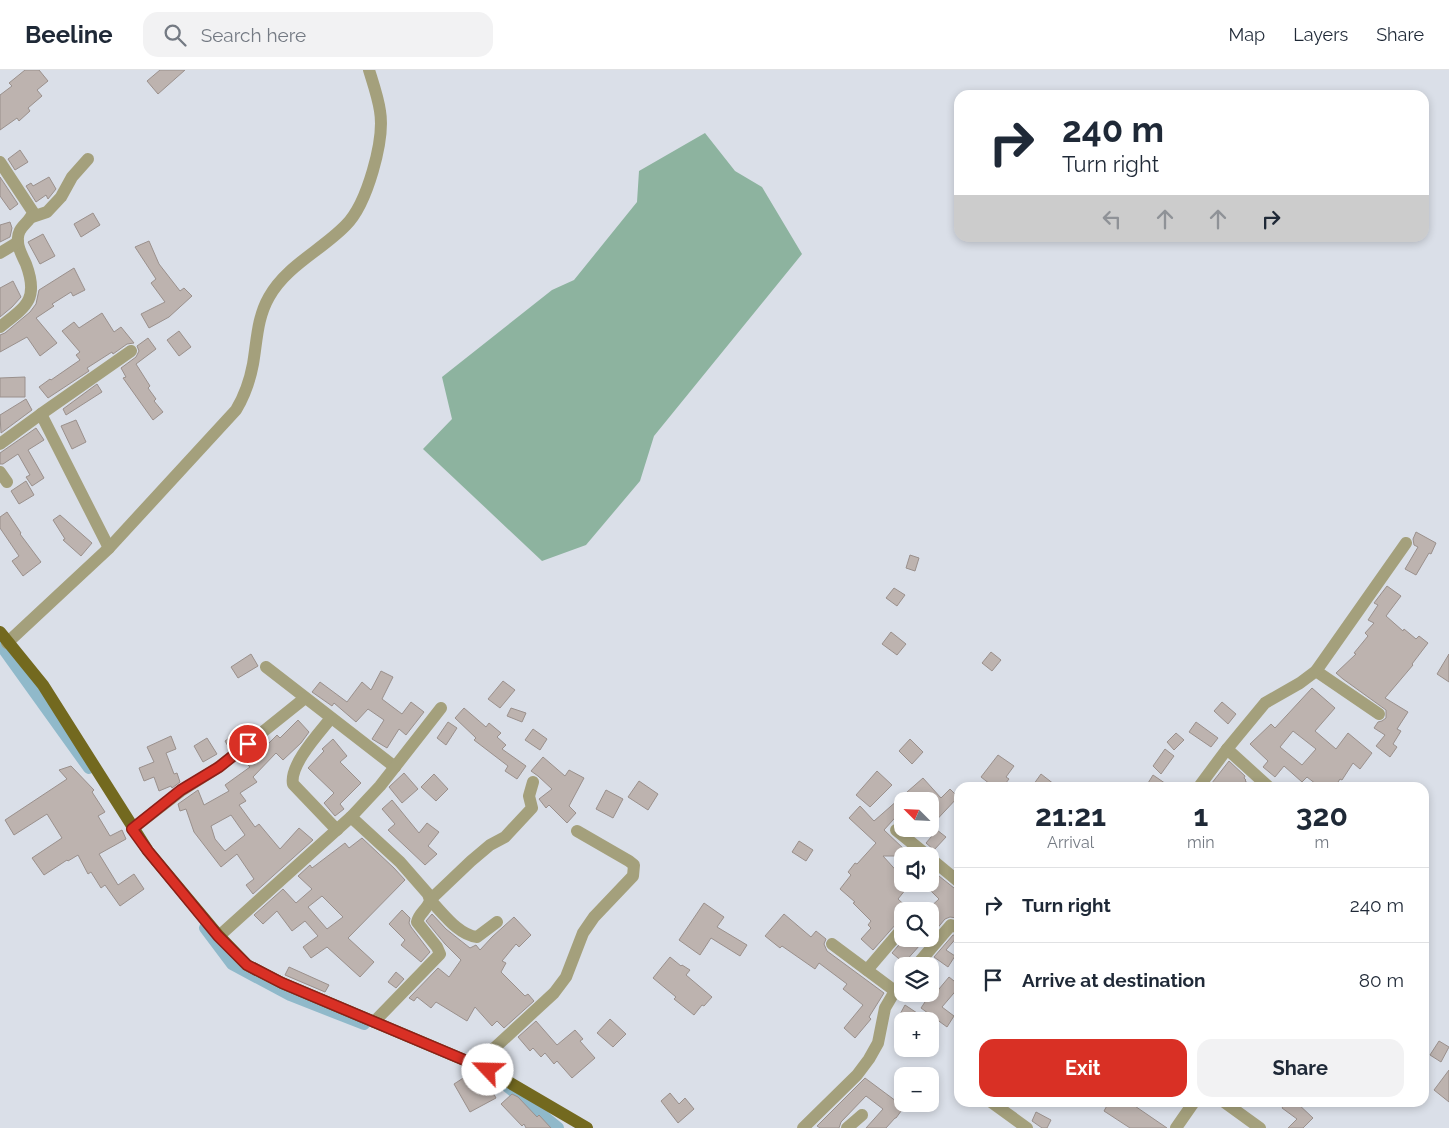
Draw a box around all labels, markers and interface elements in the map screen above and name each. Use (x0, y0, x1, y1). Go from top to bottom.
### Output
search box (143, 12, 493, 57)
text: Beeline (25, 20, 113, 49)
icon: search (161, 21, 189, 49)
text: Search here (201, 24, 306, 46)
text: Map (1229, 24, 1265, 45)
text: Layers (1293, 24, 1348, 45)
text: Share (1376, 24, 1424, 45)
text: 240 m (1062, 109, 1164, 150)
icon: right (979, 110, 1044, 175)
text: Turn right (1062, 151, 1159, 177)
icon: left (1098, 205, 1126, 233)
icon: ahead (1151, 205, 1179, 233)
icon: ahead (1204, 205, 1232, 233)
icon: right (1257, 205, 1285, 233)
pin (227, 723, 269, 765)
icon: arrive (234, 730, 262, 758)
north arrow (894, 792, 939, 838)
map controls (894, 792, 939, 1112)
text: 21:21 (1035, 798, 1106, 833)
text: 1 (1193, 798, 1208, 833)
text: 320 (1296, 798, 1348, 833)
text: Arrival (1047, 833, 1094, 852)
text: min (1187, 833, 1215, 852)
text: m (1314, 833, 1329, 852)
button: sound (894, 847, 939, 892)
icon: right (979, 891, 1007, 919)
text: Turn right (1022, 894, 1111, 916)
text: 240 m (1350, 894, 1404, 916)
button: search (894, 902, 939, 947)
button: layers (894, 957, 939, 1002)
icon: arrive (979, 966, 1007, 994)
text: Arrive at destination (1022, 969, 1206, 991)
text: 80 m (1359, 969, 1404, 991)
button: + (894, 1012, 939, 1057)
button: Exit (979, 1039, 1187, 1097)
button: Share (1197, 1039, 1404, 1097)
position arrow (461, 1043, 513, 1095)
button: − (894, 1067, 939, 1112)

